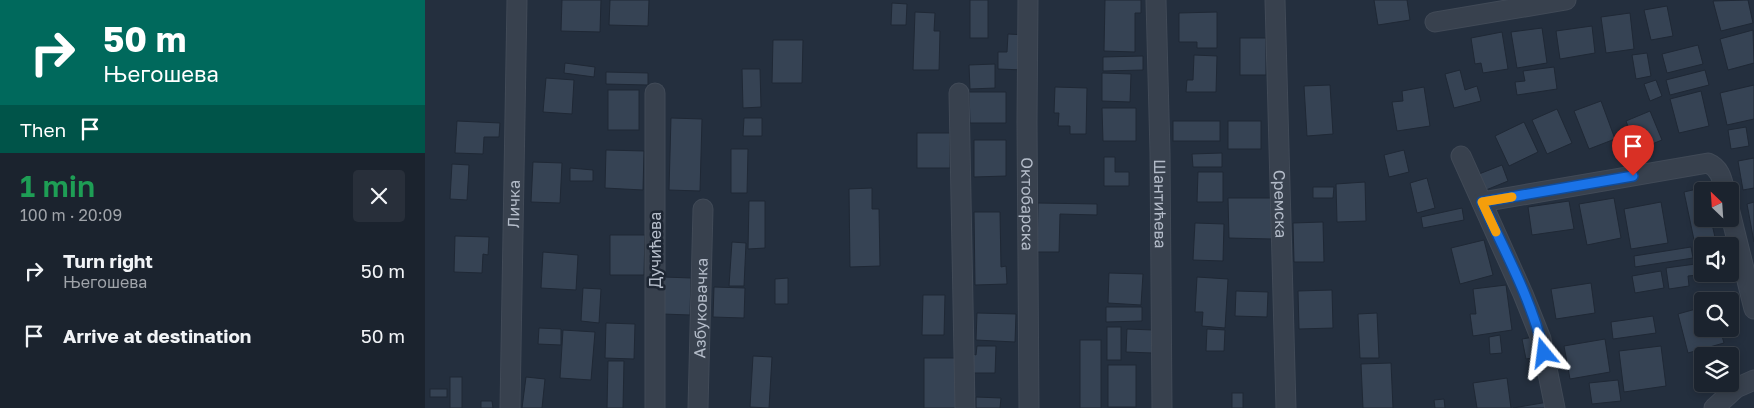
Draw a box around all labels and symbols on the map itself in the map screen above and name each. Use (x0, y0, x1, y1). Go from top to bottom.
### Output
pin (1612, 125, 1654, 176)
street label: Октобарска (1017, 157, 1038, 251)
street label: Шантићева (1150, 159, 1171, 249)
street label: Сремска (1270, 169, 1291, 238)
street label: Личка (503, 180, 524, 228)
north arrow (1694, 182, 1739, 228)
street label: Дучићева (645, 212, 665, 288)
street label: Азбуковачка (689, 257, 712, 359)
position arrow (1517, 326, 1569, 378)

